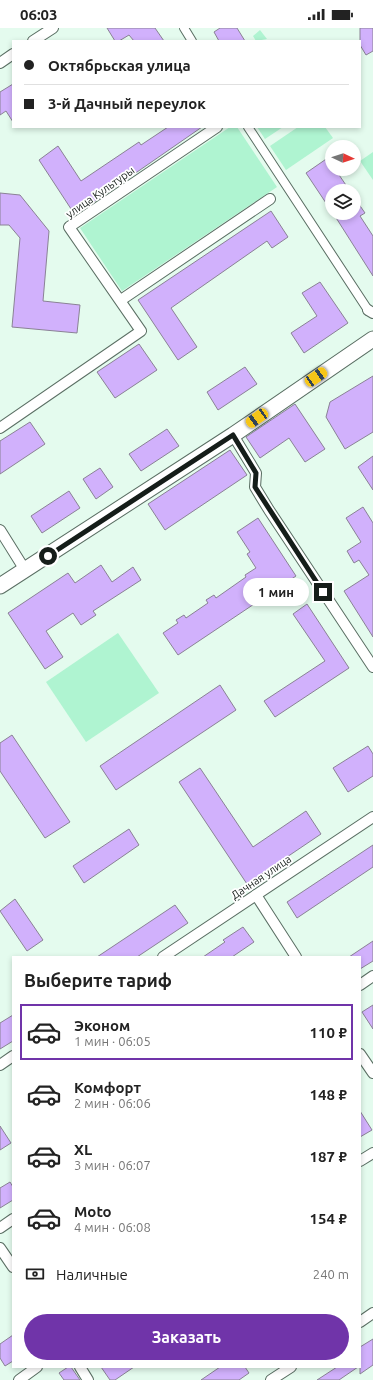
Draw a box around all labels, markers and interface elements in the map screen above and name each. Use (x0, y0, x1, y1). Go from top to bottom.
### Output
text: 06:03 (20, 6, 58, 23)
text: Октябрьская улица (48, 57, 191, 74)
text: 3-й Дачный переулок (48, 95, 206, 112)
north arrow (325, 140, 361, 176)
map controls (325, 140, 361, 220)
street label: улица Культуры (63, 164, 137, 220)
button: layers (325, 184, 361, 220)
car (303, 365, 329, 389)
car (244, 406, 270, 430)
route start (39, 547, 57, 565)
callout: 1 мин (243, 578, 309, 606)
route end (314, 583, 332, 601)
text: 1 мин (258, 585, 294, 599)
street label: Дачная улица (229, 853, 293, 901)
text: Выберите тариф (24, 970, 172, 990)
icon: car (26, 1014, 62, 1050)
text: Эконом (74, 1017, 130, 1034)
text: 110 ₽ (310, 1024, 347, 1041)
text: 1 мин · 06:05 (74, 1034, 151, 1048)
icon: car (26, 1076, 62, 1112)
text: Комфорт (74, 1079, 141, 1096)
text: 148 ₽ (310, 1086, 347, 1103)
text: 2 мин · 06:06 (74, 1096, 151, 1110)
icon: car (26, 1138, 62, 1174)
text: XL (74, 1141, 92, 1158)
text: 187 ₽ (310, 1148, 347, 1165)
text: 3 мин · 06:07 (74, 1158, 151, 1172)
icon: car (26, 1200, 62, 1236)
text: Moto (74, 1203, 112, 1220)
text: 154 ₽ (310, 1210, 347, 1227)
text: 4 мин · 06:08 (74, 1220, 151, 1234)
icon: cash (24, 1263, 46, 1285)
text: Наличные (56, 1266, 128, 1283)
text: 240 m (313, 1267, 349, 1281)
button: Заказать (24, 1314, 349, 1360)

